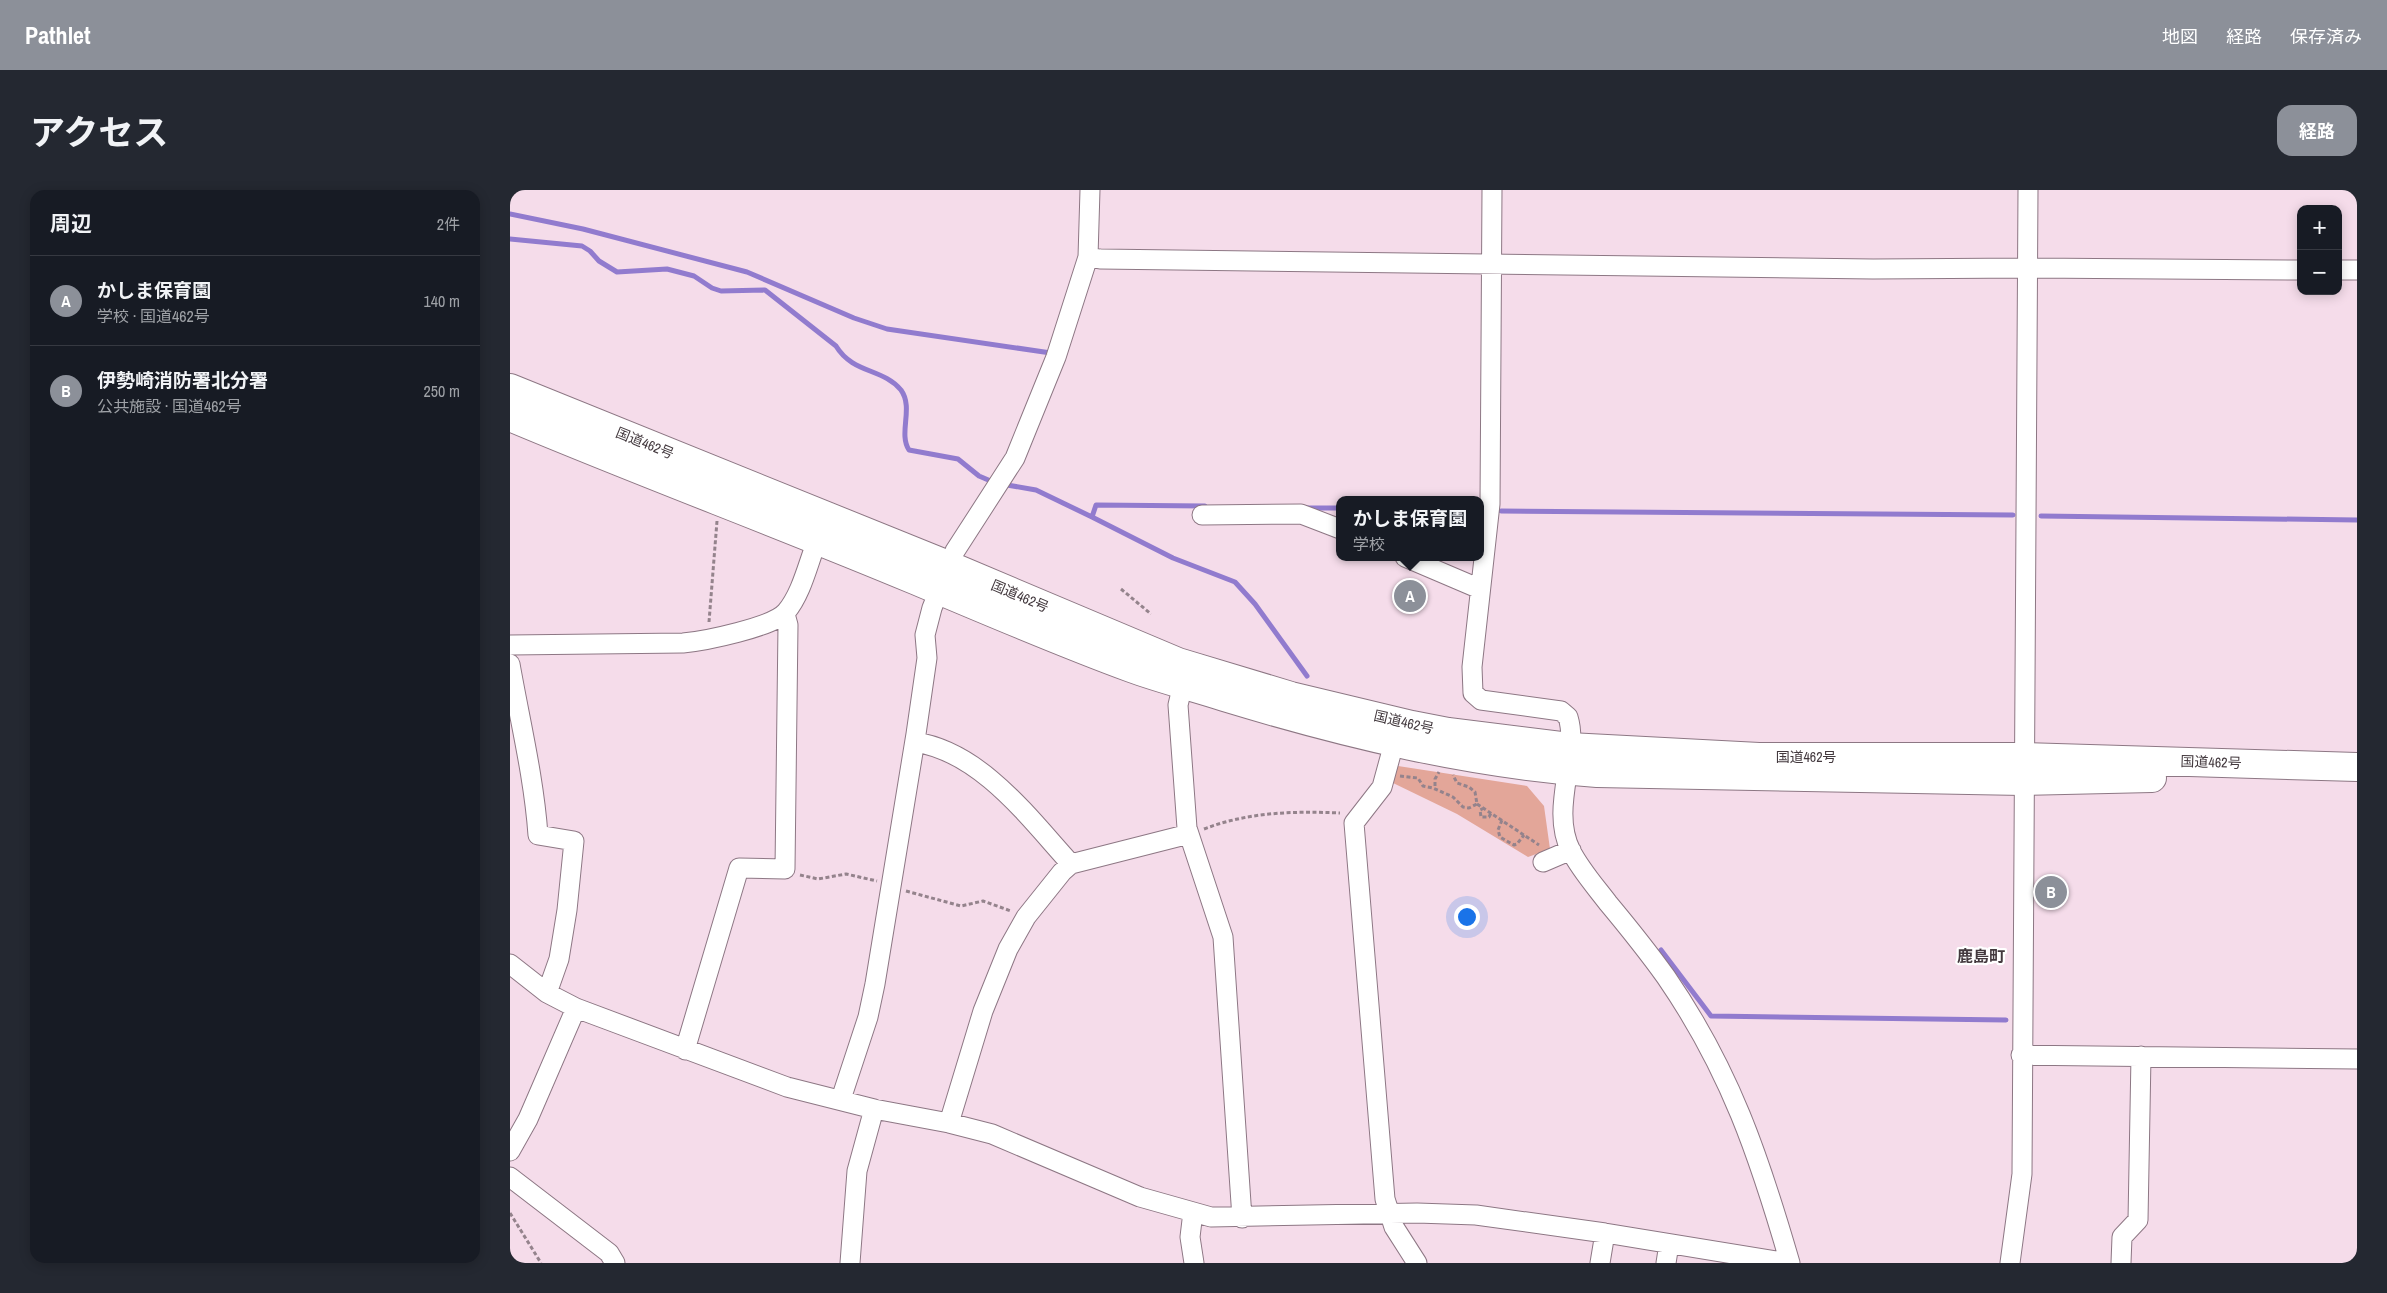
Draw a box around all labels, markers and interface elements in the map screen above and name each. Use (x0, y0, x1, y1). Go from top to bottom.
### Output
text: Pathlet (25, 19, 91, 51)
text: 地図 (2162, 24, 2198, 49)
text: 経路 (2226, 24, 2262, 49)
text: 保存済み (2290, 24, 2362, 49)
button: 経路 (2277, 105, 2357, 156)
text: アクセス (30, 109, 168, 156)
map controls (2297, 205, 2342, 295)
button: + (2297, 205, 2342, 250)
text: 周辺 (50, 209, 92, 238)
text: 2件 (437, 213, 460, 235)
button: − (2297, 250, 2342, 295)
text: かしま保育園 (97, 277, 211, 303)
text: A (61, 290, 71, 312)
text: 140 m (424, 290, 460, 312)
text: 学校 · 国道462号 (97, 305, 210, 327)
text: 伊勢崎消防署北分署 (97, 367, 268, 393)
text: B (61, 380, 71, 402)
text: 250 m (424, 380, 460, 402)
text: 公共施設 · 国道462号 (97, 395, 242, 417)
street label: 国道462号 (613, 423, 677, 463)
popup (1336, 496, 1484, 561)
text: かしま保育園 (1353, 505, 1467, 531)
text: 学校 (1353, 533, 1385, 555)
street label: 国道462号 (988, 576, 1052, 616)
pin: A (1394, 577, 1426, 615)
street label: 国道462号 (1372, 706, 1436, 738)
street label: 国道462号 (1775, 748, 1837, 766)
street label: 国道462号 (2180, 752, 2242, 772)
pin: B (2035, 873, 2067, 911)
your location (1454, 904, 1480, 930)
district label: 鹿島町 (1957, 945, 2005, 967)

